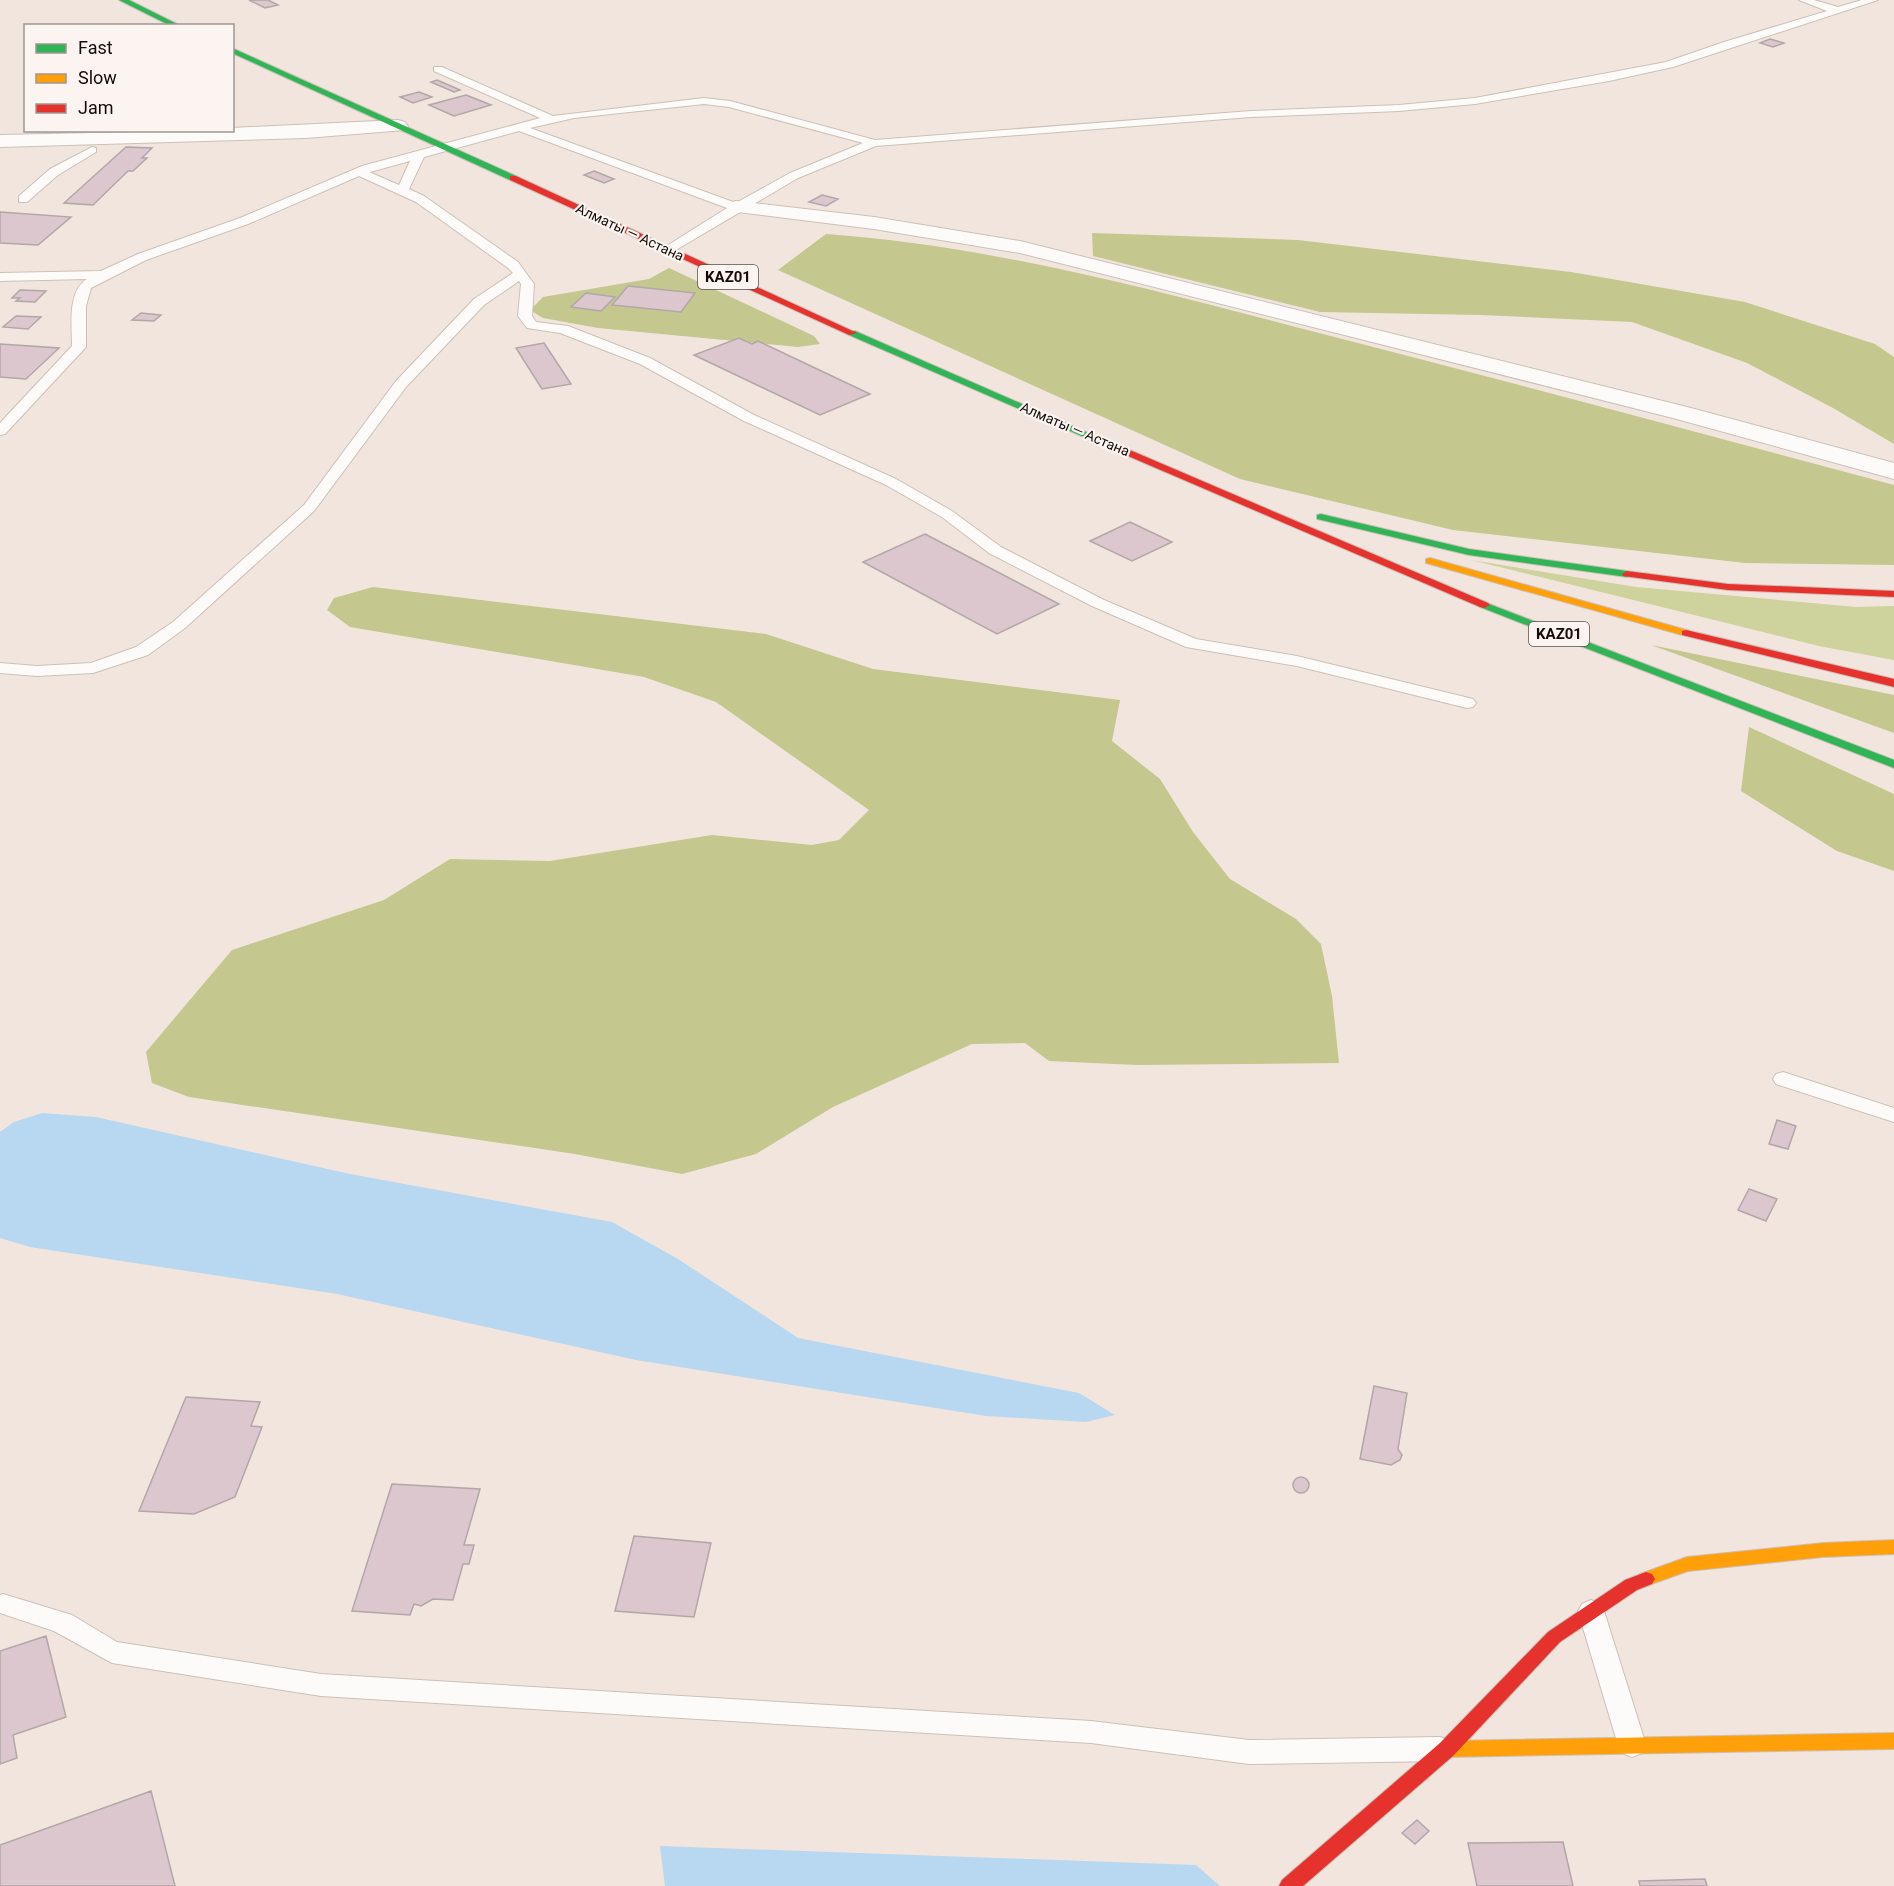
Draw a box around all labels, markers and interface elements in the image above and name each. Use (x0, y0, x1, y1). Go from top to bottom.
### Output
legend (24, 24, 234, 132)
text: Fast (78, 37, 113, 58)
text: Slow (78, 67, 117, 88)
text: Jam (78, 97, 114, 118)
street label: Алматы — Астана (574, 200, 686, 264)
road number: KАZ01 (698, 265, 758, 289)
street label: Алматы — Астана (1018, 399, 1132, 459)
road number: KАZ01 (1529, 622, 1589, 646)

